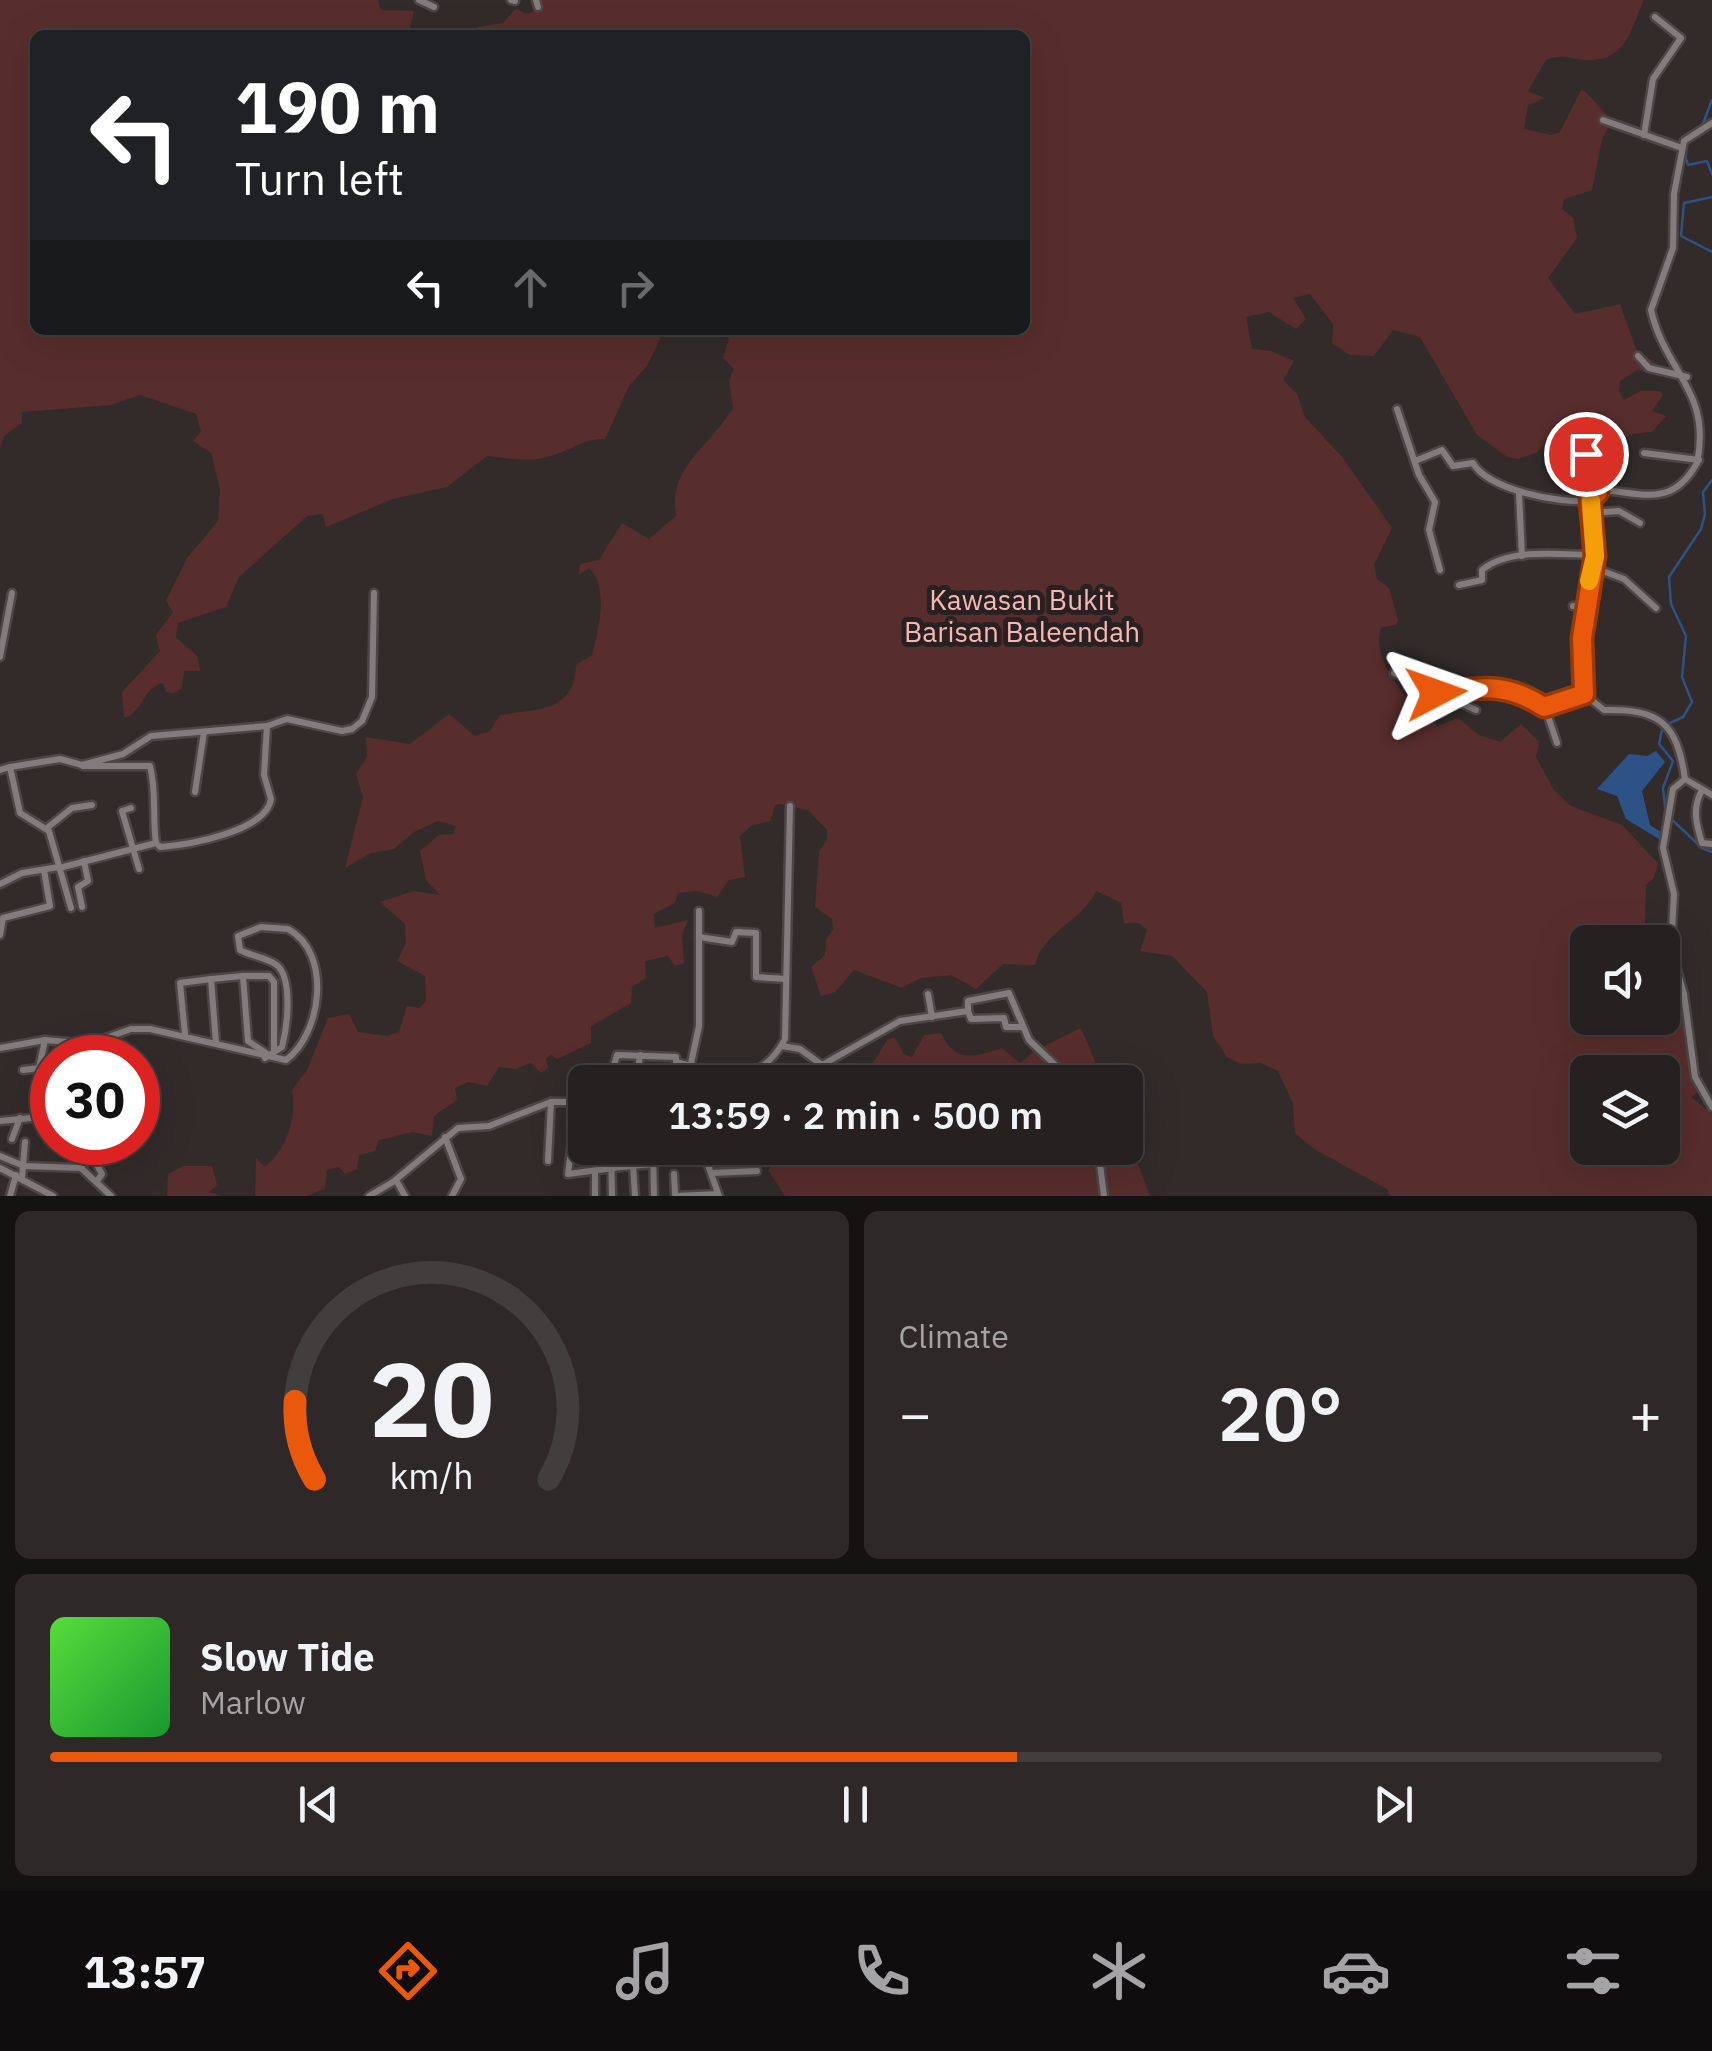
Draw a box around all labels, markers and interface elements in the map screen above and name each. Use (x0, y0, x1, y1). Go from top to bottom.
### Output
text: 190 m (235, 61, 440, 152)
icon: left (70, 70, 200, 200)
text: Turn left (235, 149, 404, 207)
icon: left (398, 260, 453, 315)
icon: ahead (503, 260, 558, 315)
icon: right (608, 260, 663, 315)
pin (1544, 412, 1629, 497)
icon: arrive (1559, 427, 1614, 482)
park label: Kawasan Bukit Barisan Baleendah (904, 581, 1140, 650)
position arrow (1384, 641, 1488, 745)
map controls (1570, 925, 1680, 1165)
button: sound (1570, 925, 1680, 1035)
speed limit sign: 30 (30, 1035, 160, 1165)
button: layers (1570, 1055, 1680, 1165)
text: 13:59 · 2 min · 500 m (668, 1090, 1043, 1139)
text: Climate (899, 1315, 1009, 1357)
text: 20 (369, 1330, 494, 1466)
text: 20° (1218, 1364, 1343, 1462)
text: − (899, 1378, 932, 1449)
text: + (1629, 1378, 1662, 1449)
text: km/h (390, 1452, 474, 1499)
text: Slow Tide (200, 1632, 375, 1681)
text: Marlow (200, 1681, 306, 1723)
icon: previous (291, 1777, 346, 1832)
icon: pause (828, 1777, 883, 1832)
icon: next (1366, 1777, 1421, 1832)
icon: directions (373, 1936, 443, 2006)
icon: music (610, 1936, 680, 2006)
icon: phone (847, 1936, 917, 2006)
icon: climate (1084, 1936, 1154, 2006)
icon: car (1321, 1936, 1391, 2006)
icon: filters (1558, 1936, 1628, 2006)
text: 13:57 (84, 1942, 206, 2000)

